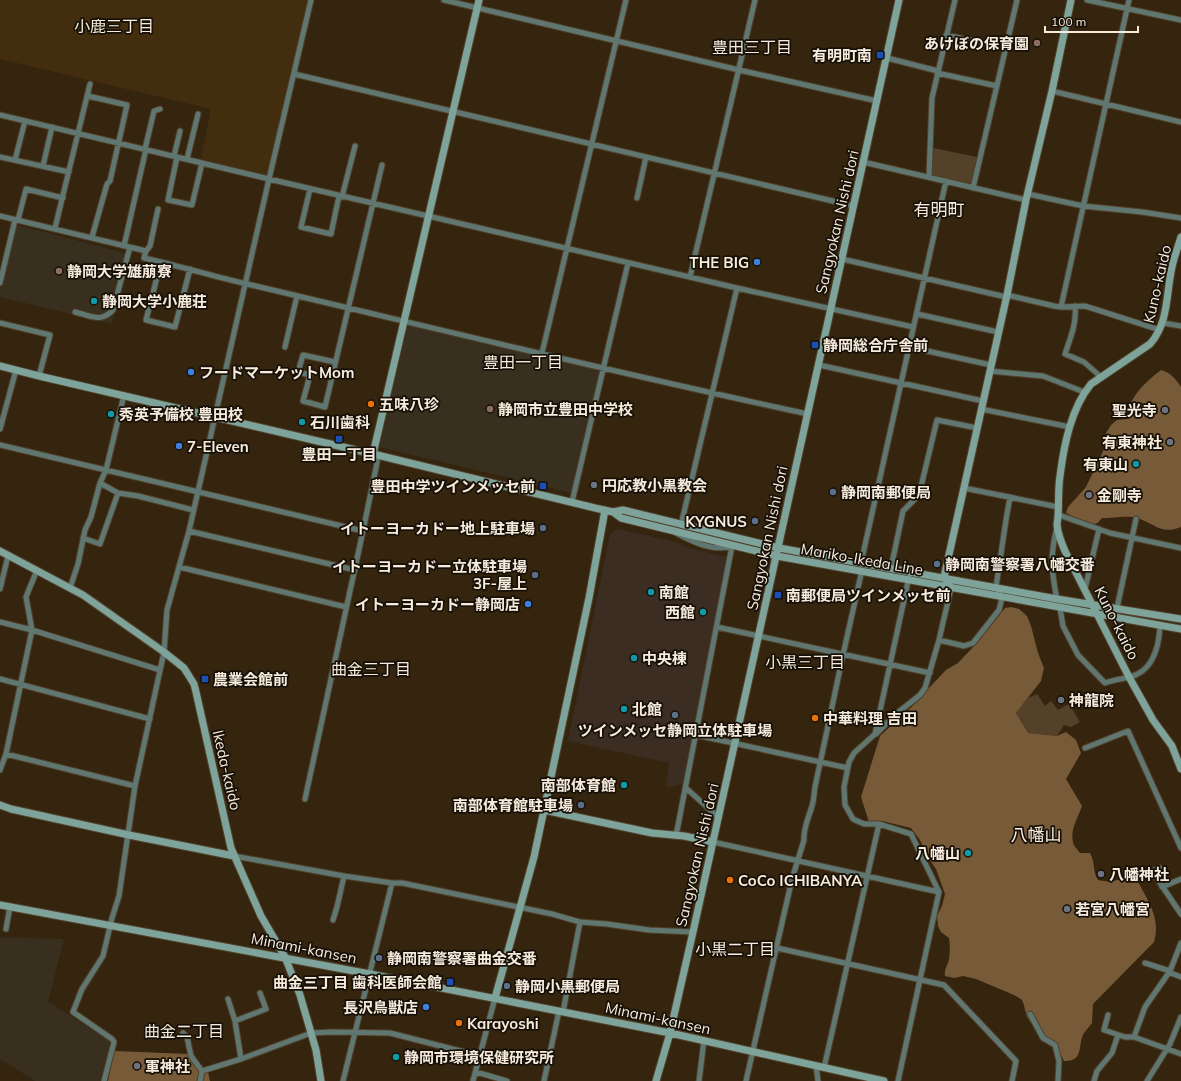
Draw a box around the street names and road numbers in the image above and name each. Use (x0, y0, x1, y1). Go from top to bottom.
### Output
street label: Sangyokan Nishi dori (811, 148, 863, 296)
street label: Kuno-kaido (1139, 243, 1175, 325)
street label: Sangyokan Nishi dori (742, 464, 792, 612)
street label: Mariko-Ikeda Line (799, 539, 925, 579)
street label: Kuno-kaido (1090, 583, 1144, 663)
street label: Ikeda-kaido (209, 728, 245, 812)
street label: Sangyokan Nishi dori (671, 781, 723, 929)
street label: Minami-kansen (250, 928, 358, 968)
street label: Minami-kansen (604, 998, 712, 1038)

